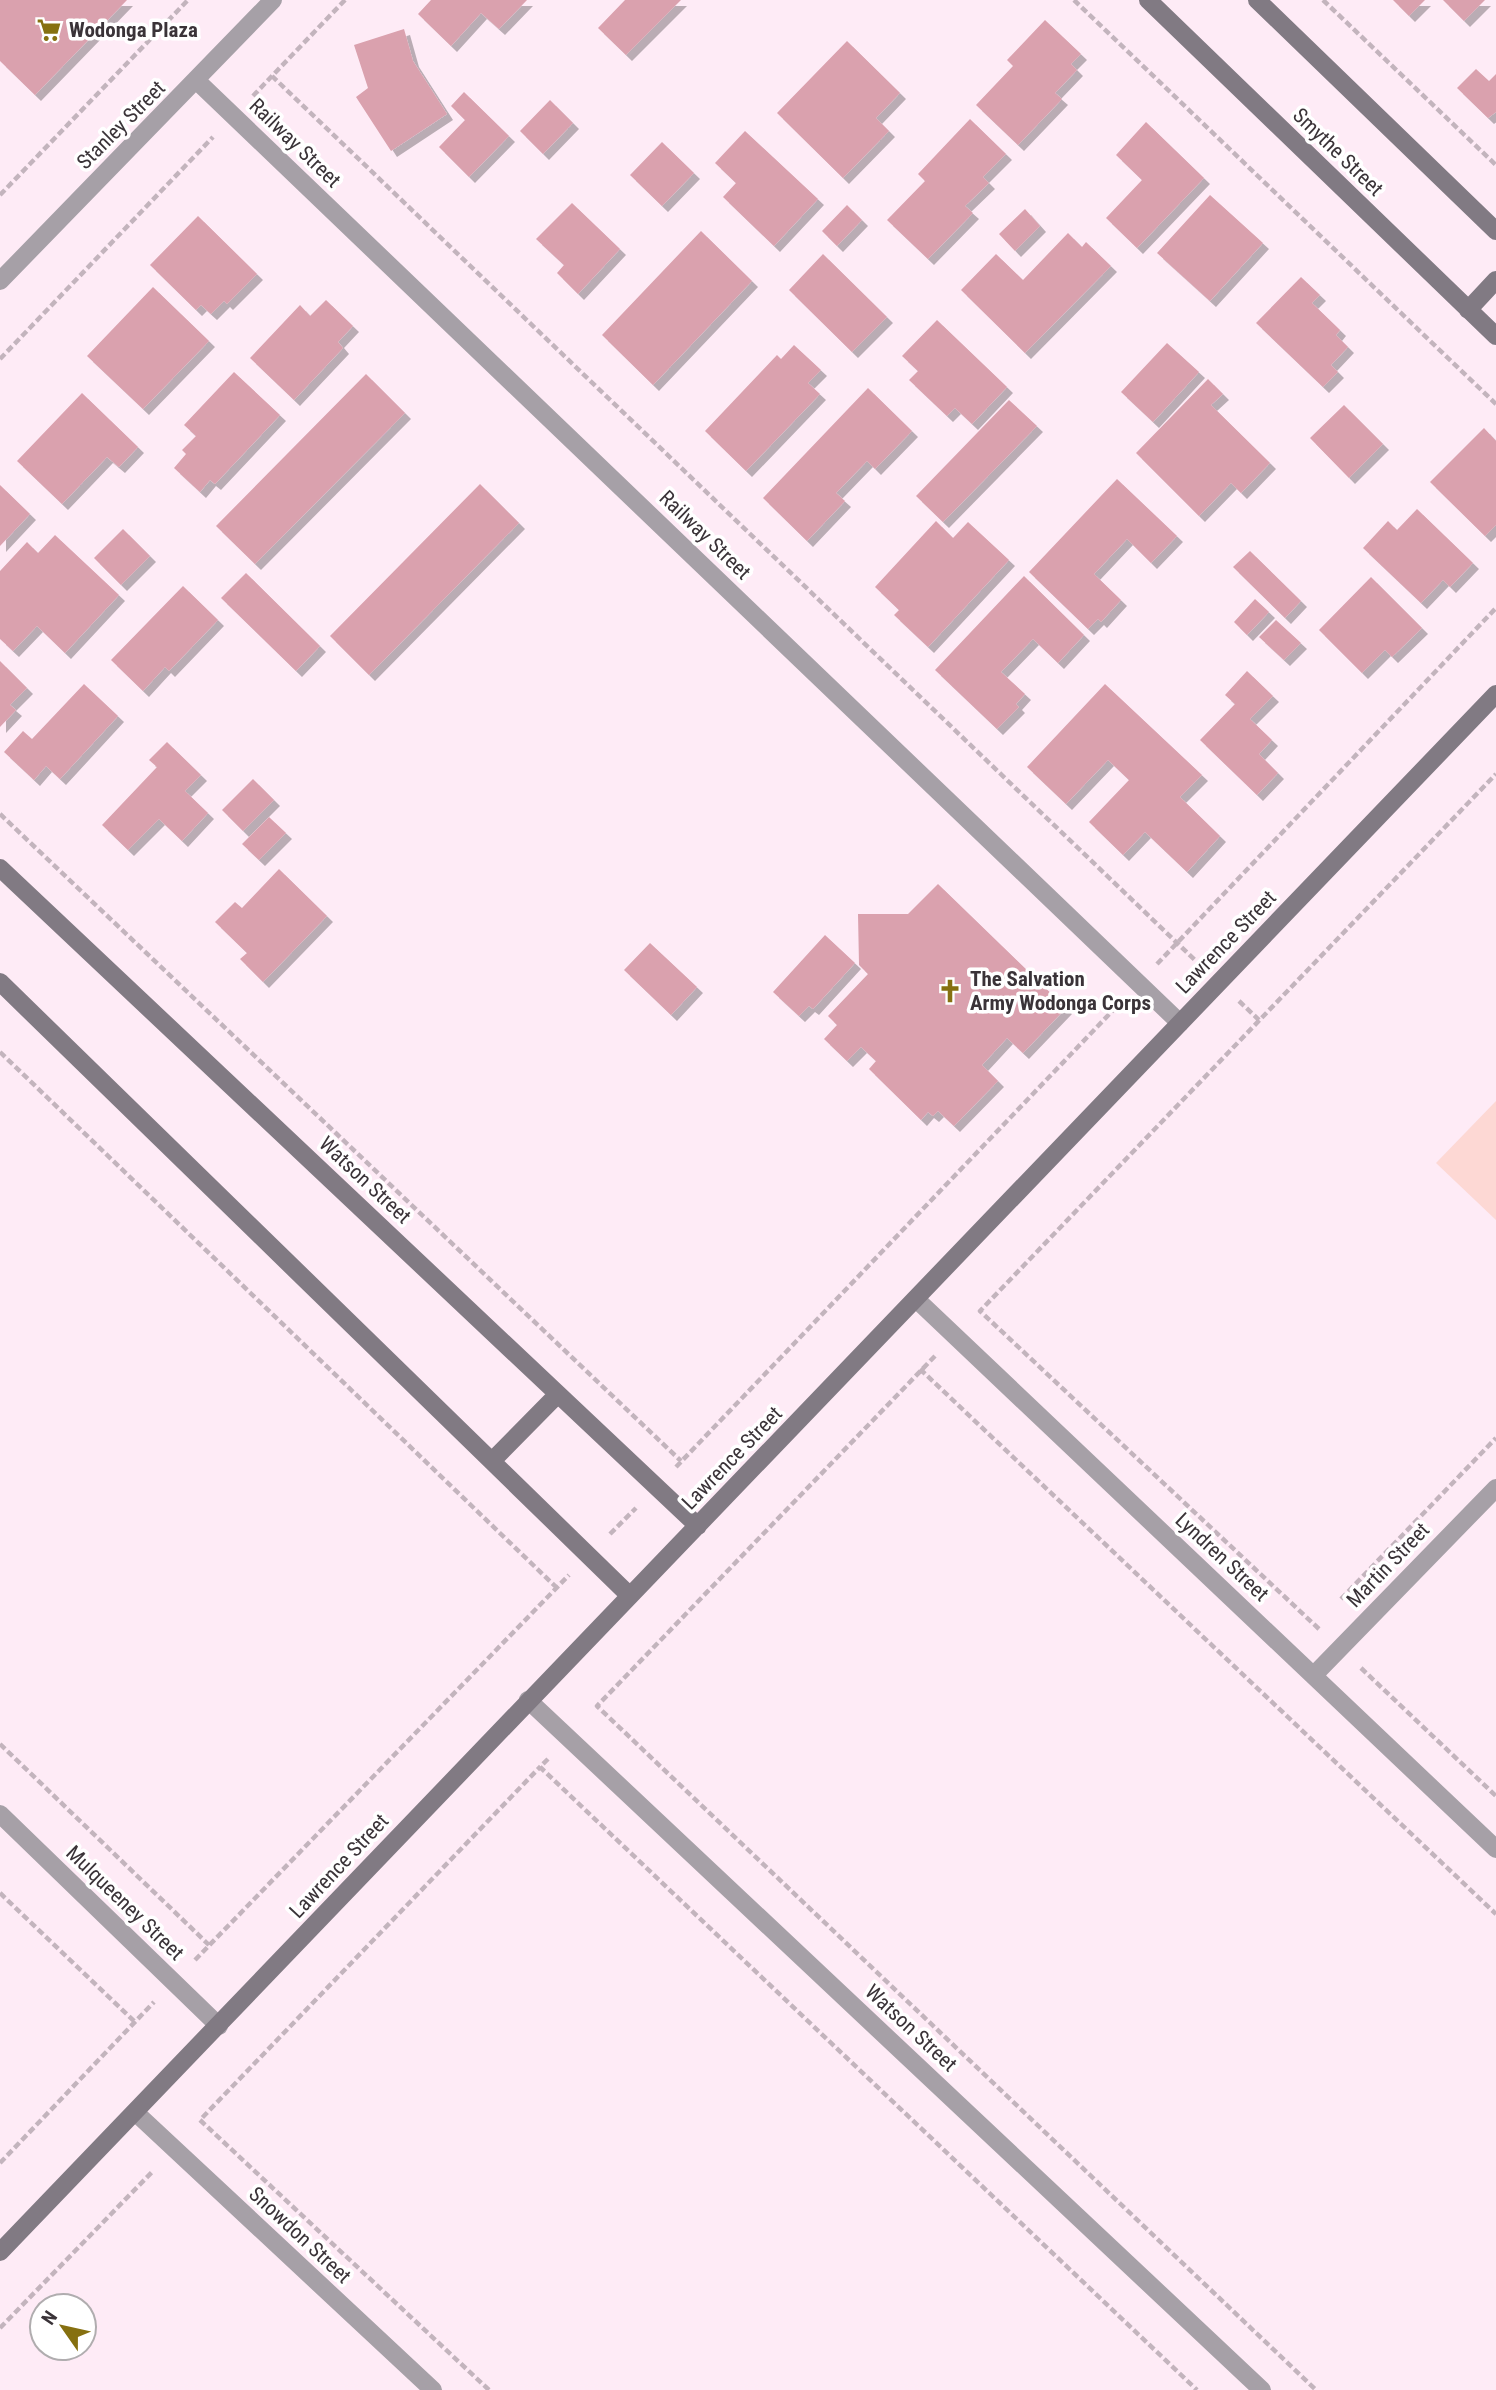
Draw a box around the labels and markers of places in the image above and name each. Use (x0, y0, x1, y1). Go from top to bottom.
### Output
supermarket icon: Wodonga Plaza (35, 16, 63, 44)
place label: Wodonga Plaza (69, 18, 198, 42)
place label: The Salvation Army Wodonga Corps (970, 967, 1151, 1015)
church icon: The Salvation Army Wodonga Corps (936, 977, 964, 1005)

